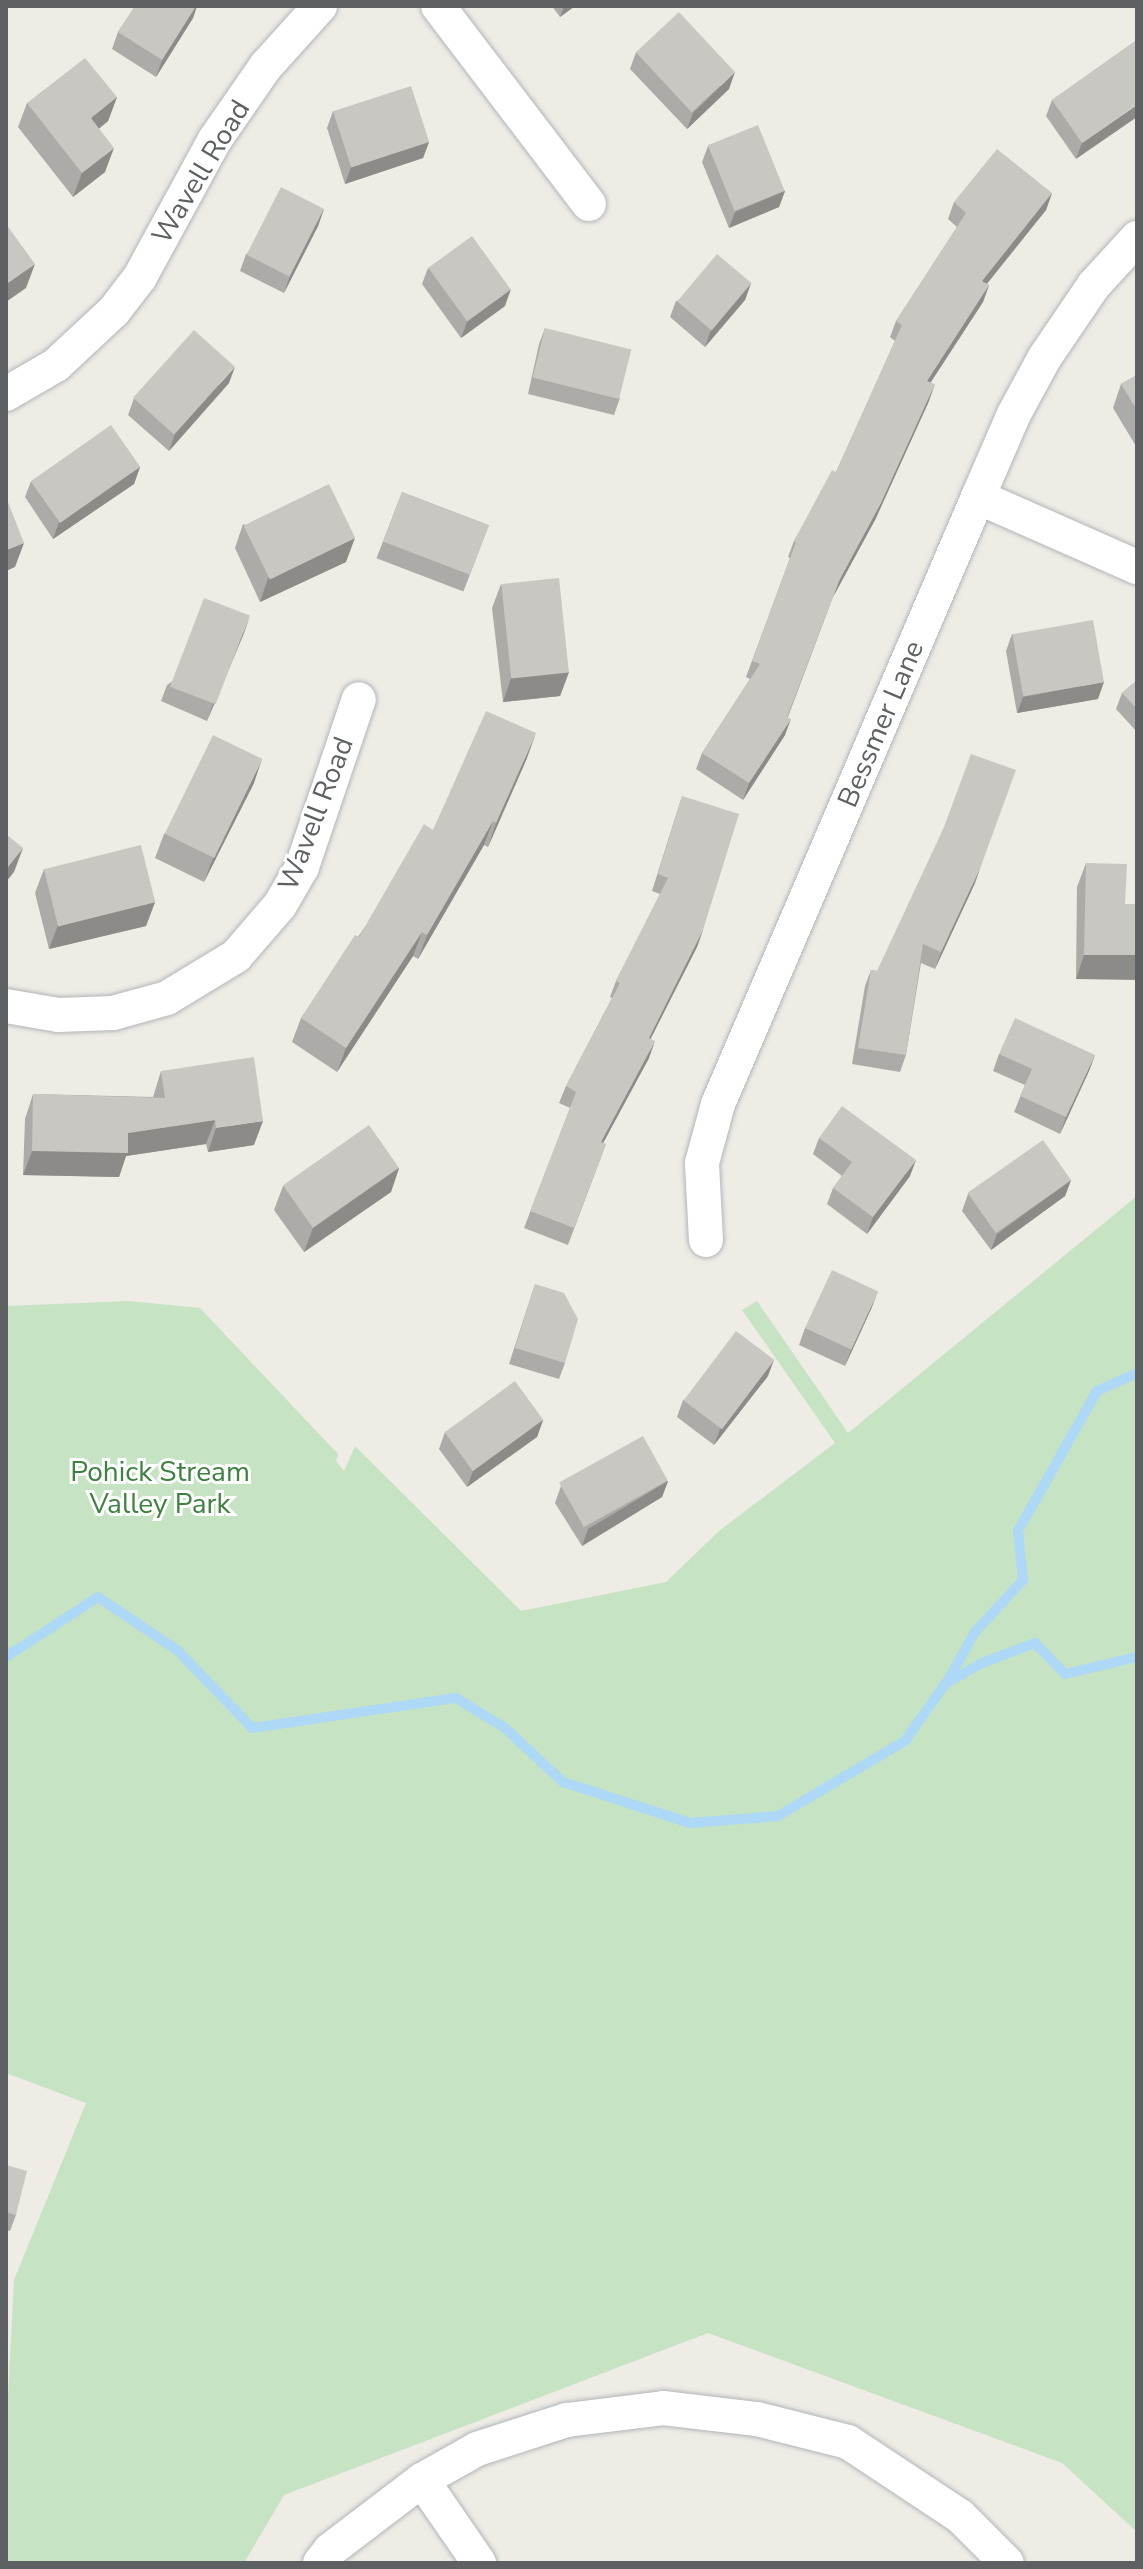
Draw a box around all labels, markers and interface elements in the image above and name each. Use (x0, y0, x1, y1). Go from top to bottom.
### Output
street label: Wavell Road (145, 94, 257, 250)
street label: Bessmer Lane (831, 636, 931, 812)
street label: Wavell Road (271, 732, 361, 896)
park label: Pohick Stream Valley Park (70, 1455, 250, 1521)

